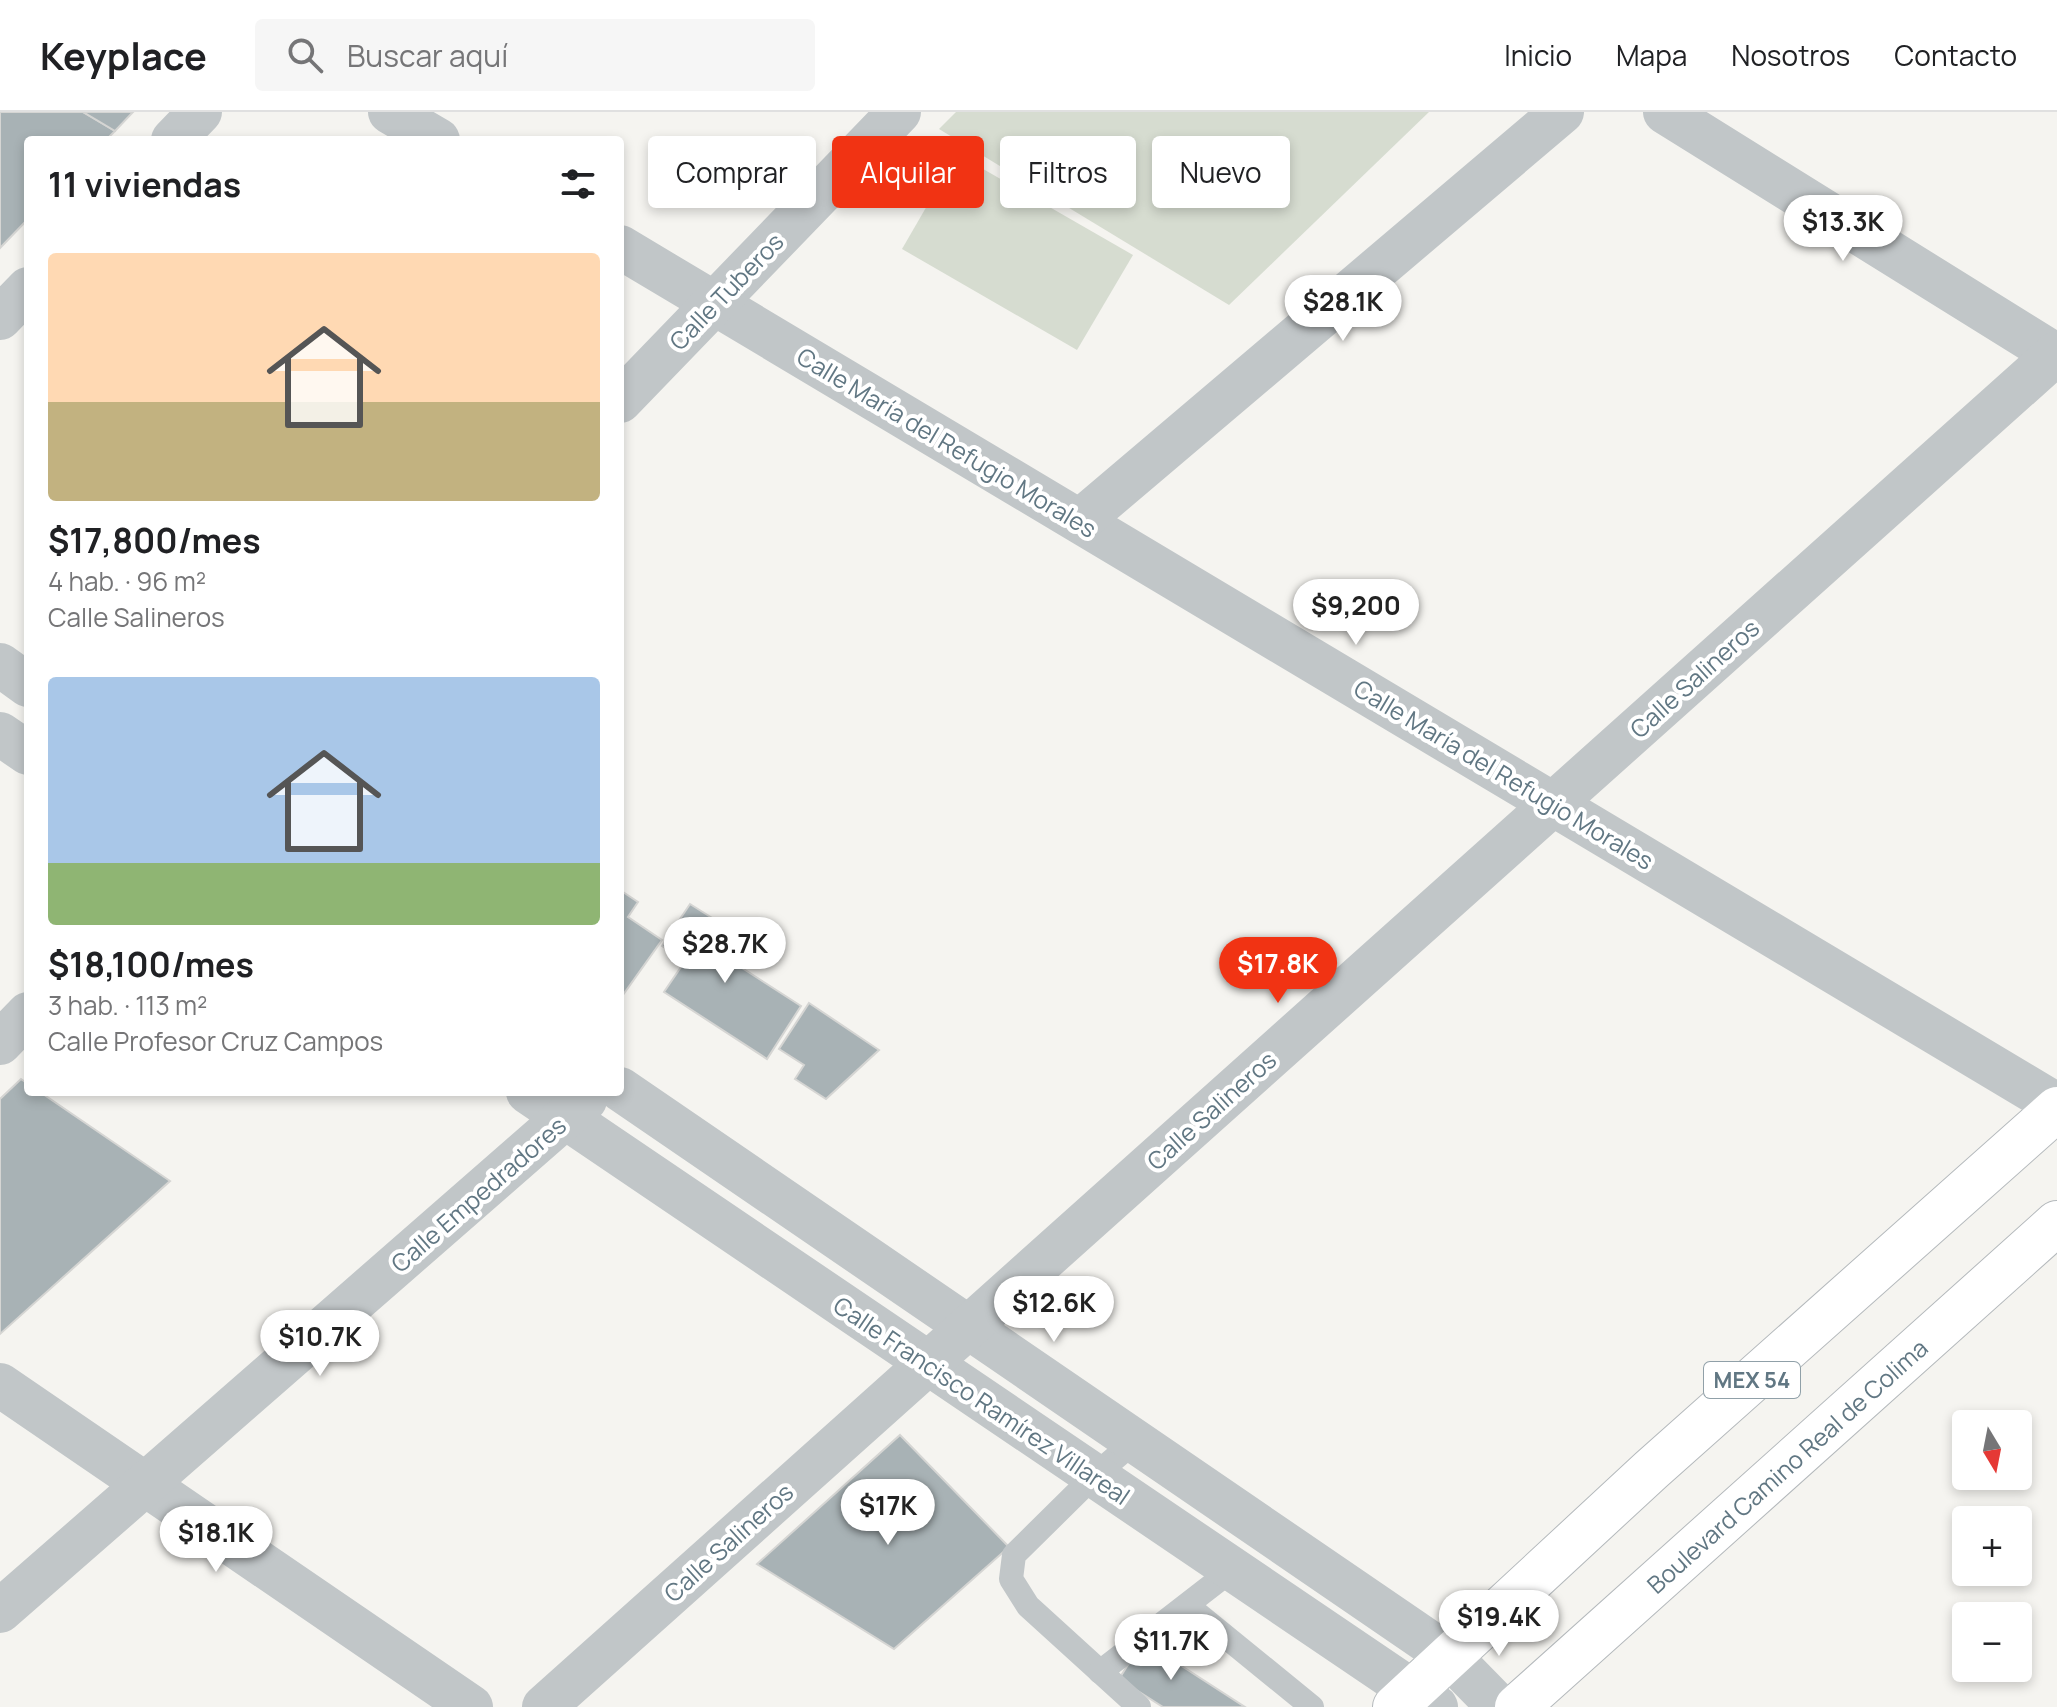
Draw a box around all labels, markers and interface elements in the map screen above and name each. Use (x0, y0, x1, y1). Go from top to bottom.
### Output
search box (255, 19, 815, 91)
text: Keyplace (40, 29, 207, 81)
icon: search (283, 33, 327, 77)
text: Buscar aquí (347, 35, 508, 76)
text: Inicio (1504, 36, 1572, 74)
text: Mapa (1616, 36, 1687, 74)
text: Nosotros (1731, 36, 1850, 74)
text: Contacto (1894, 36, 2017, 74)
chip: Comprar (648, 136, 816, 208)
chip: Alquilar (832, 136, 984, 208)
chip: Filtros (1000, 136, 1136, 208)
chip: Nuevo (1152, 136, 1290, 208)
text: 11 viviendas (48, 161, 241, 207)
icon: filters (556, 162, 600, 206)
pin: $13.3K (1778, 195, 1908, 263)
text: $13.3K (1802, 203, 1884, 239)
street label: Calle Tuberos (662, 225, 790, 357)
pin: $28.1K (1278, 275, 1408, 343)
text: $28.1K (1303, 283, 1383, 319)
icon: home (252, 305, 396, 449)
street label: Calle María del Refugio Morales (791, 339, 1103, 545)
text: $17,800/mes (48, 517, 261, 563)
text: 4 hab. · 96 m² (48, 563, 206, 599)
pin: $9,200 (1291, 579, 1421, 647)
text: $9,200 (1311, 587, 1401, 623)
text: Calle Salineros (48, 599, 225, 635)
street label: Calle Salineros (1622, 611, 1766, 745)
street label: Calle María del Refugio Morales (1348, 671, 1660, 877)
icon: home (252, 729, 396, 873)
pin: $28.7K (660, 917, 790, 985)
text: $28.7K (682, 925, 768, 961)
pin: $17.8K (1213, 937, 1343, 1005)
text: $18,100/mes (48, 941, 254, 987)
text: $17.8K (1237, 945, 1319, 981)
text: 3 hab. · 113 m² (48, 987, 208, 1023)
text: Calle Profesor Cruz Campos (48, 1023, 383, 1059)
street label: Calle Salineros (1139, 1043, 1283, 1177)
street label: Calle Empedradores (383, 1109, 573, 1279)
pin: $12.6K (989, 1276, 1119, 1344)
text: $12.6K (1012, 1284, 1096, 1320)
street label: Calle Francisco Ramírez Villareal (827, 1288, 1137, 1512)
pin: $10.7K (255, 1310, 385, 1378)
text: $10.7K (278, 1318, 362, 1354)
street label: Boulevard Camino Real de Colima (1639, 1331, 1934, 1600)
road number: MEX 54 (1704, 1362, 1800, 1398)
north arrow (1952, 1410, 2032, 1490)
map controls (1952, 1410, 2032, 1682)
street label: Calle Salineros (656, 1475, 800, 1609)
pin: $17K (841, 1479, 935, 1547)
text: $17K (859, 1487, 917, 1523)
pin: $18.1K (151, 1506, 281, 1574)
button: + (1952, 1506, 2032, 1586)
text: $18.1K (178, 1514, 254, 1550)
pin: $19.4K (1434, 1590, 1564, 1658)
text: $19.4K (1457, 1598, 1541, 1634)
button: − (1952, 1602, 2032, 1682)
pin: $11.7K (1106, 1614, 1236, 1682)
text: $11.7K (1133, 1622, 1209, 1658)

